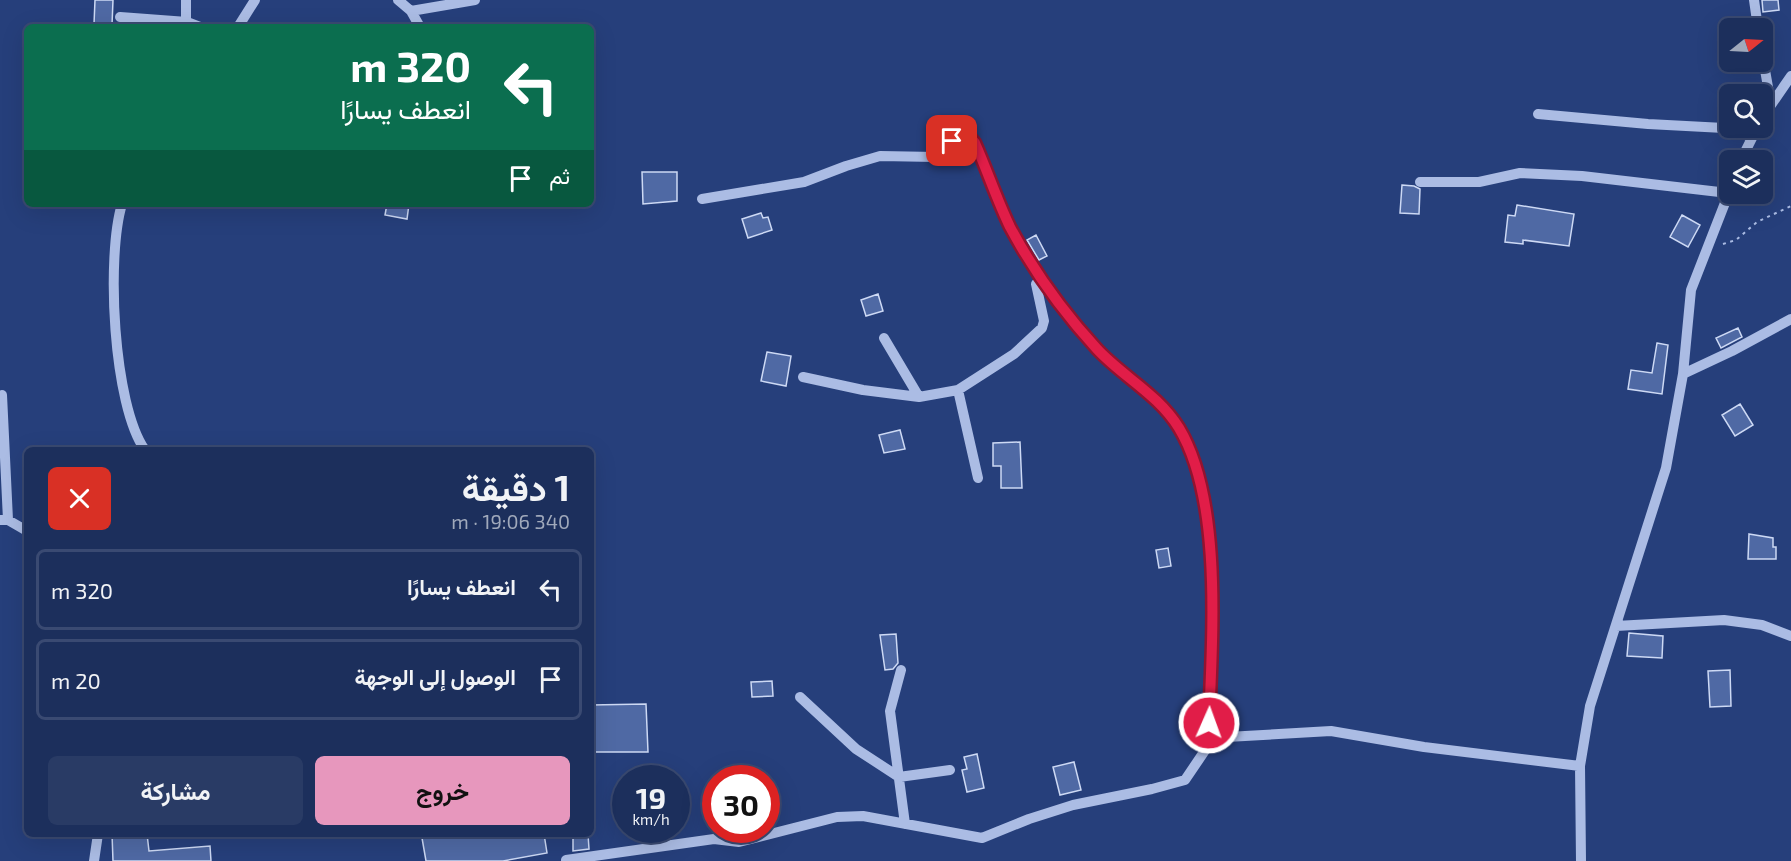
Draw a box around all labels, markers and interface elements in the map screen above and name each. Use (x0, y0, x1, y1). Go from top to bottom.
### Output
north arrow (1719, 18, 1773, 72)
map controls (1719, 18, 1773, 204)
text: 320 m (350, 40, 471, 90)
icon: left (492, 48, 570, 126)
button: search (1719, 84, 1773, 138)
text: انعطف يسارًا (340, 92, 471, 124)
pin (926, 115, 977, 166)
icon: arrive (935, 124, 968, 157)
button: layers (1719, 150, 1773, 204)
icon: arrive (504, 162, 537, 195)
text: ثم (549, 162, 570, 188)
text: 1 دقيقة (462, 465, 570, 508)
button: close (48, 467, 111, 530)
text: 340 m · 19:06 (451, 509, 570, 533)
text: انعطف يسارًا (407, 573, 516, 599)
icon: left (534, 573, 567, 606)
text: 320 m (51, 577, 113, 603)
text: الوصول إلى الوجهة (354, 663, 516, 689)
icon: arrive (534, 663, 567, 696)
text: 20 m (51, 667, 101, 693)
position arrow (1177, 691, 1241, 755)
button: مشاركة (48, 756, 303, 825)
button: خروج (315, 756, 570, 825)
speed limit sign: 30 (702, 765, 780, 843)
text: 19 (636, 779, 666, 815)
text: km/h (632, 810, 670, 828)

